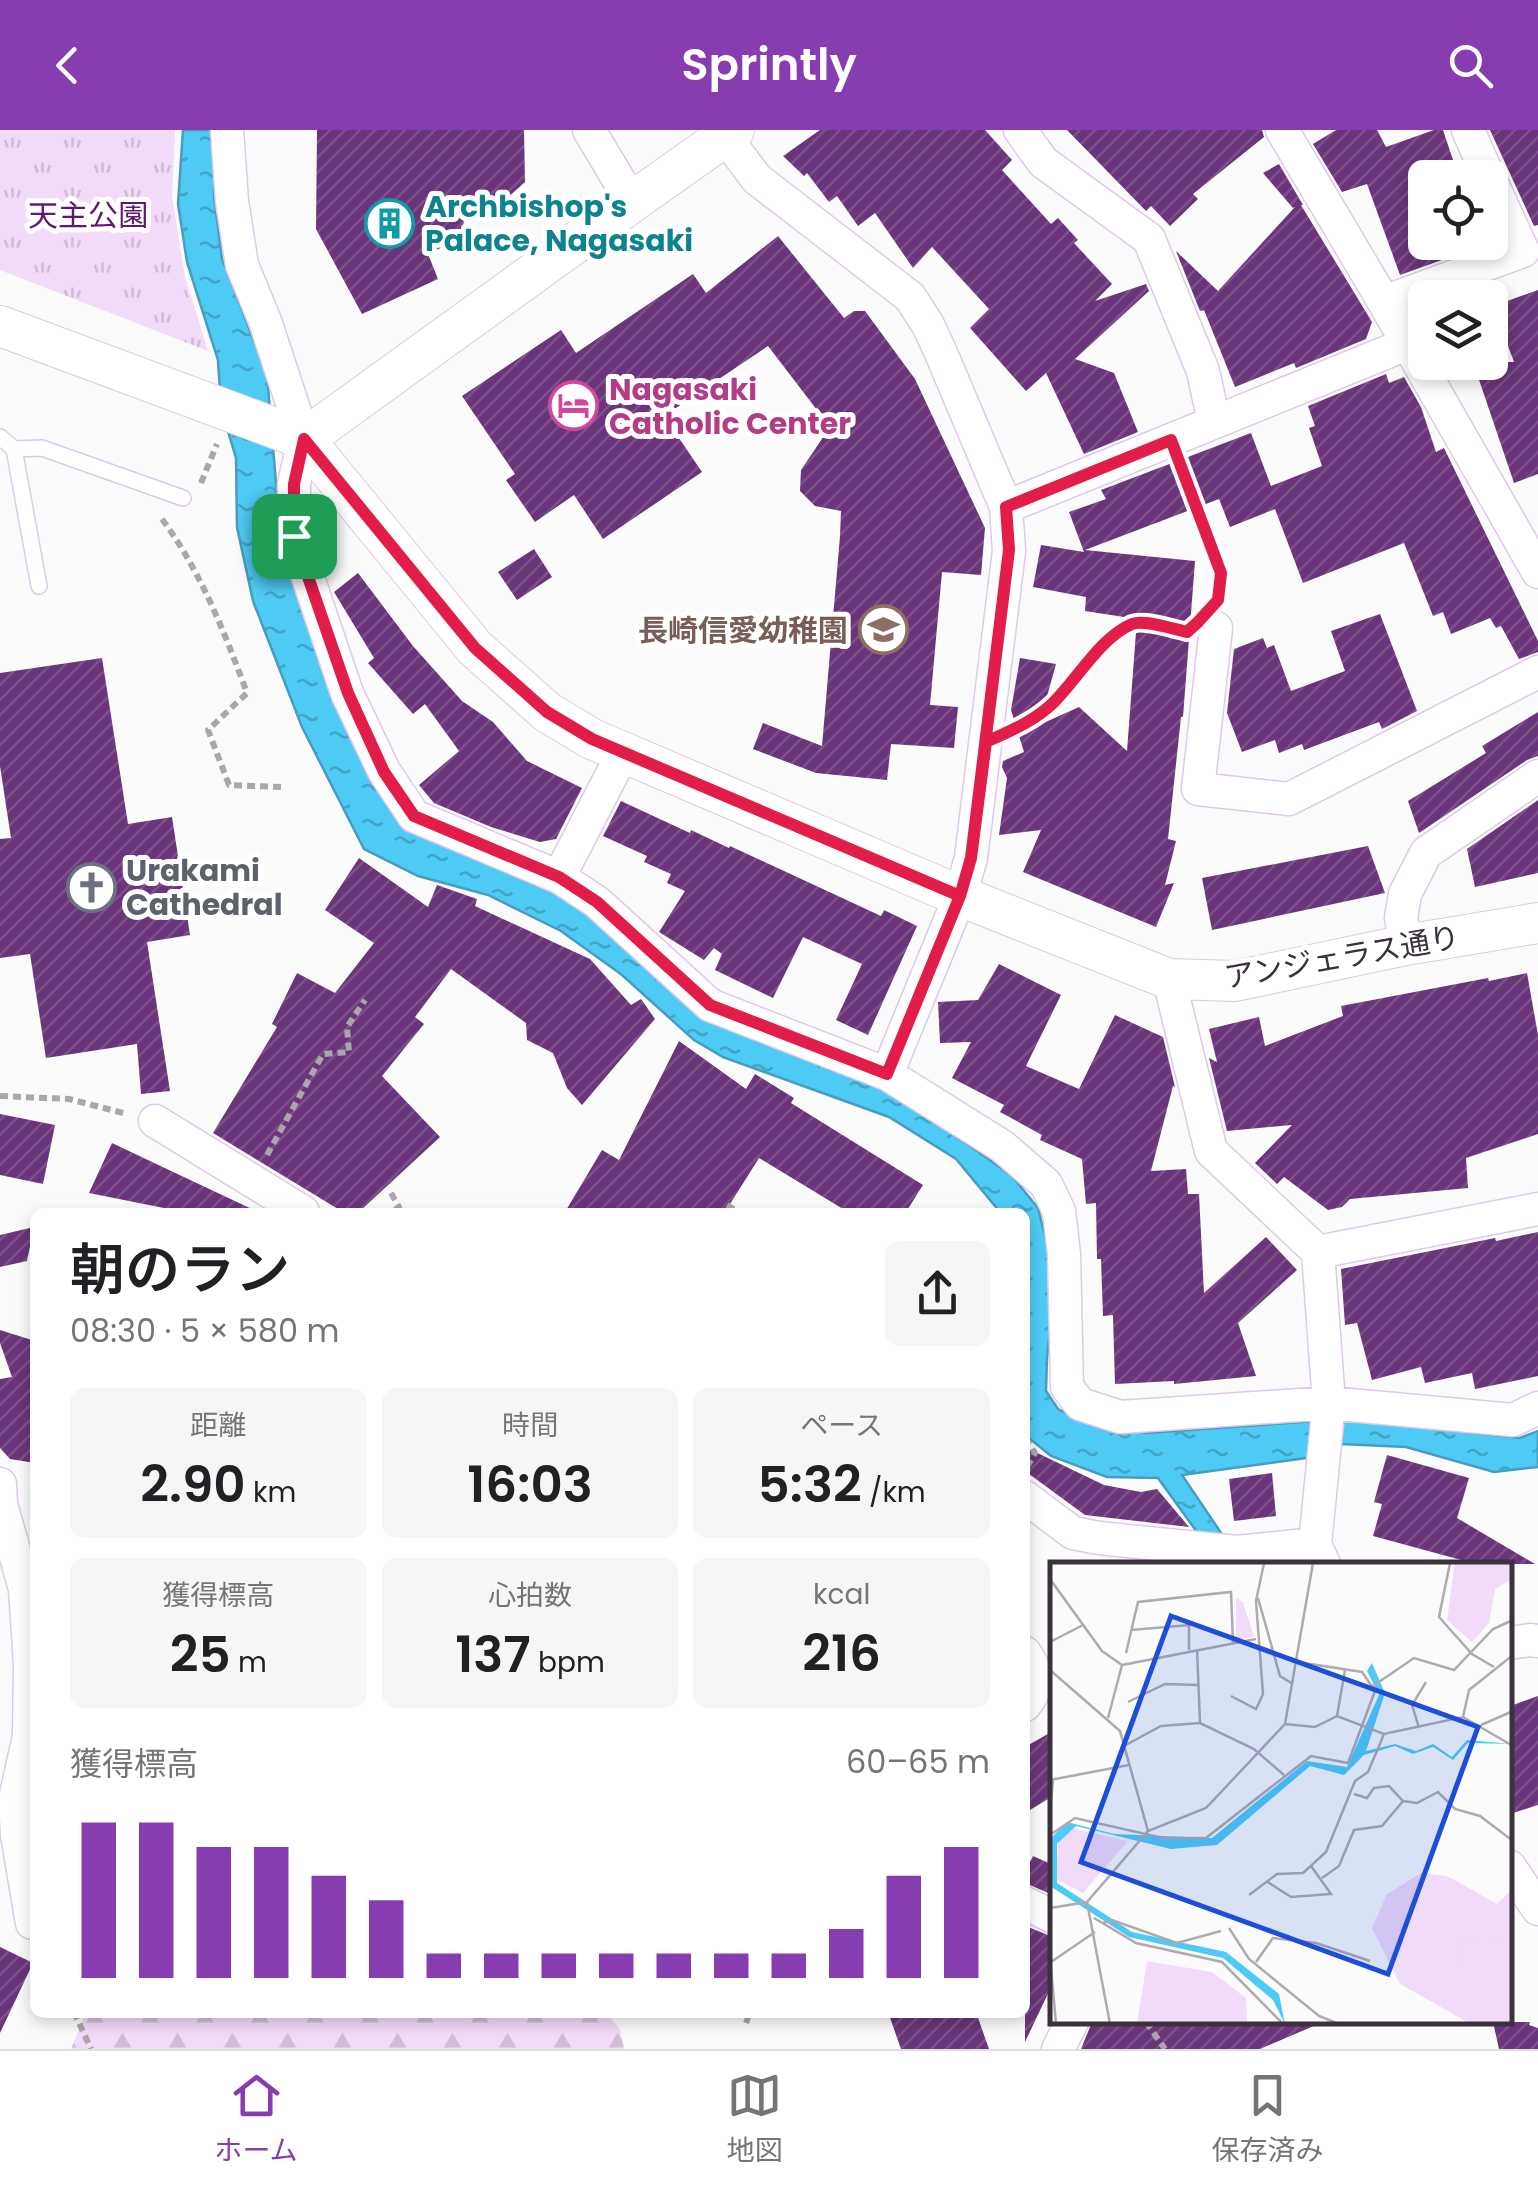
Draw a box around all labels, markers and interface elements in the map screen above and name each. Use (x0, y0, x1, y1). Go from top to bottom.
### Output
text: Sprintly (681, 33, 857, 96)
icon: back (40, 38, 95, 93)
icon: search (1443, 38, 1498, 93)
map controls (1408, 160, 1508, 380)
button: locate (1408, 160, 1508, 260)
place label: Archbishop's Palace, Nagasaki (425, 185, 693, 262)
park label: 天主公園 (28, 194, 148, 237)
building icon: Archbishop's Palace, Nagasaki (364, 197, 416, 249)
button: layers (1408, 280, 1508, 380)
place label: Nagasaki Catholic Center (609, 368, 851, 445)
hotel icon: Nagasaki Catholic Center (548, 380, 600, 432)
pin (252, 494, 337, 579)
icon: arrive (267, 509, 322, 564)
school or university icon: 長崎信愛幼稚園 (857, 604, 909, 656)
place label: 長崎信愛幼稚園 (638, 609, 848, 652)
place label: Urakami Cathedral (126, 849, 283, 926)
church icon: Urakami Cathedral (65, 861, 117, 913)
street label: アンジェラス通り (1221, 915, 1463, 999)
text: 朝のラン (70, 1231, 290, 1308)
button: share (885, 1241, 990, 1346)
text: 08:30 · 5 × 580 m (70, 1308, 340, 1353)
text: 距離 (190, 1406, 246, 1445)
text: 時間 (502, 1406, 558, 1445)
text: ペース (800, 1406, 883, 1445)
text: 2.90 (140, 1449, 246, 1520)
text: 16:03 (467, 1449, 593, 1520)
text: 5:32 (758, 1449, 862, 1520)
text: km (246, 1473, 296, 1512)
text: /km (862, 1473, 926, 1512)
inset map (1050, 1562, 1513, 2024)
text: kcal (813, 1575, 870, 1614)
text: 獲得標高 (162, 1576, 274, 1615)
text: 心拍数 (488, 1576, 572, 1615)
text: 216 (802, 1618, 881, 1689)
text: 25 (170, 1619, 231, 1690)
text: 137 (455, 1619, 531, 1690)
text: m (231, 1643, 267, 1682)
text: bpm (531, 1643, 605, 1682)
text: 60–65 m (846, 1739, 990, 1784)
text: 獲得標高 (70, 1741, 198, 1786)
tab: ホーム (214, 2068, 298, 2172)
tab: 地図 (727, 2068, 783, 2172)
tab: 保存済み (1211, 2068, 1324, 2172)

